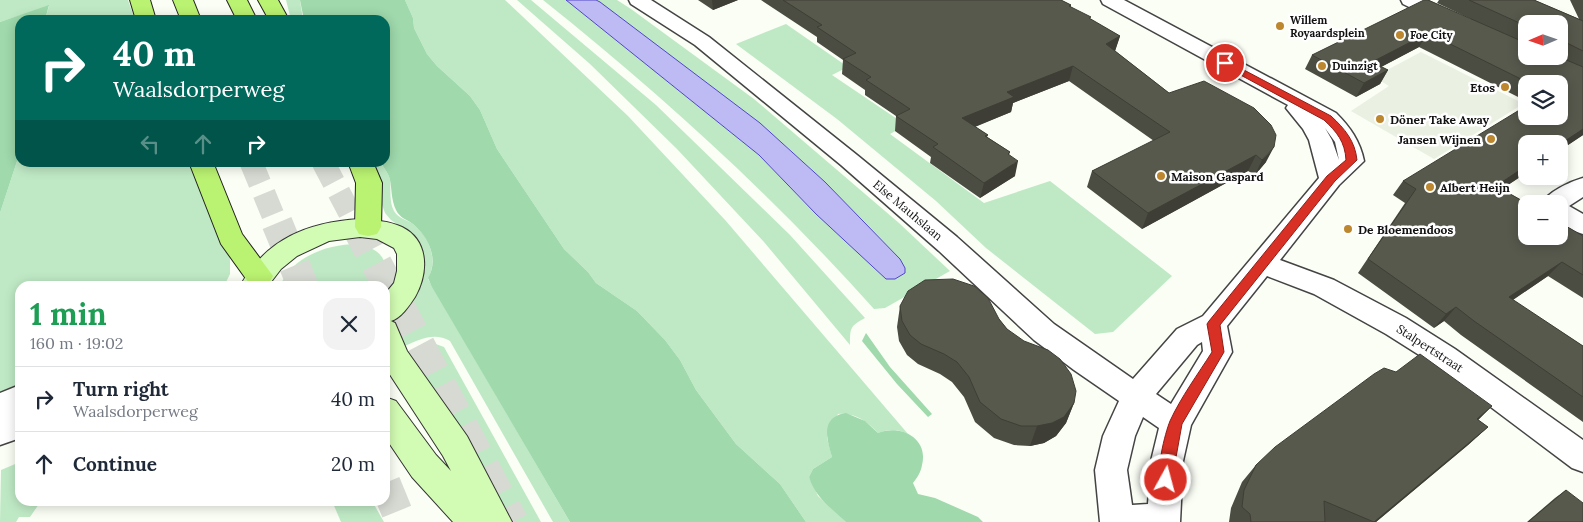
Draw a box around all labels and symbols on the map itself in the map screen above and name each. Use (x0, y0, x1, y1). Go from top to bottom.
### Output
place label: Willem Royaardsplein (1290, 13, 1365, 40)
north arrow (1518, 15, 1568, 65)
marker: Willem Royaardsplein (1274, 20, 1286, 32)
place label: Foe City (1410, 28, 1454, 42)
marker: Foe City (1394, 29, 1406, 41)
pin (1204, 42, 1246, 84)
place label: Duinzigt (1332, 59, 1378, 73)
marker: Duinzigt (1316, 60, 1328, 72)
place label: Etos (1470, 80, 1495, 95)
marker: Etos (1499, 81, 1511, 93)
place label: Döner Take Away (1390, 112, 1490, 127)
marker: Döner Take Away (1374, 113, 1386, 125)
place label: Jansen Wijnen (1398, 132, 1481, 147)
marker: Jansen Wijnen (1485, 133, 1497, 145)
place label: Maison Gaspard (1171, 169, 1264, 184)
marker: Maison Gaspard (1155, 170, 1167, 182)
street label: Else Mauhslaan (870, 177, 946, 243)
place label: Albert Heijn (1440, 180, 1510, 195)
marker: Albert Heijn (1424, 181, 1436, 193)
place label: De Bloemendoos (1358, 222, 1453, 237)
marker: De Bloemendoos (1342, 223, 1354, 235)
street label: Stalpertstraat (1394, 321, 1467, 375)
position arrow (1139, 453, 1191, 505)

